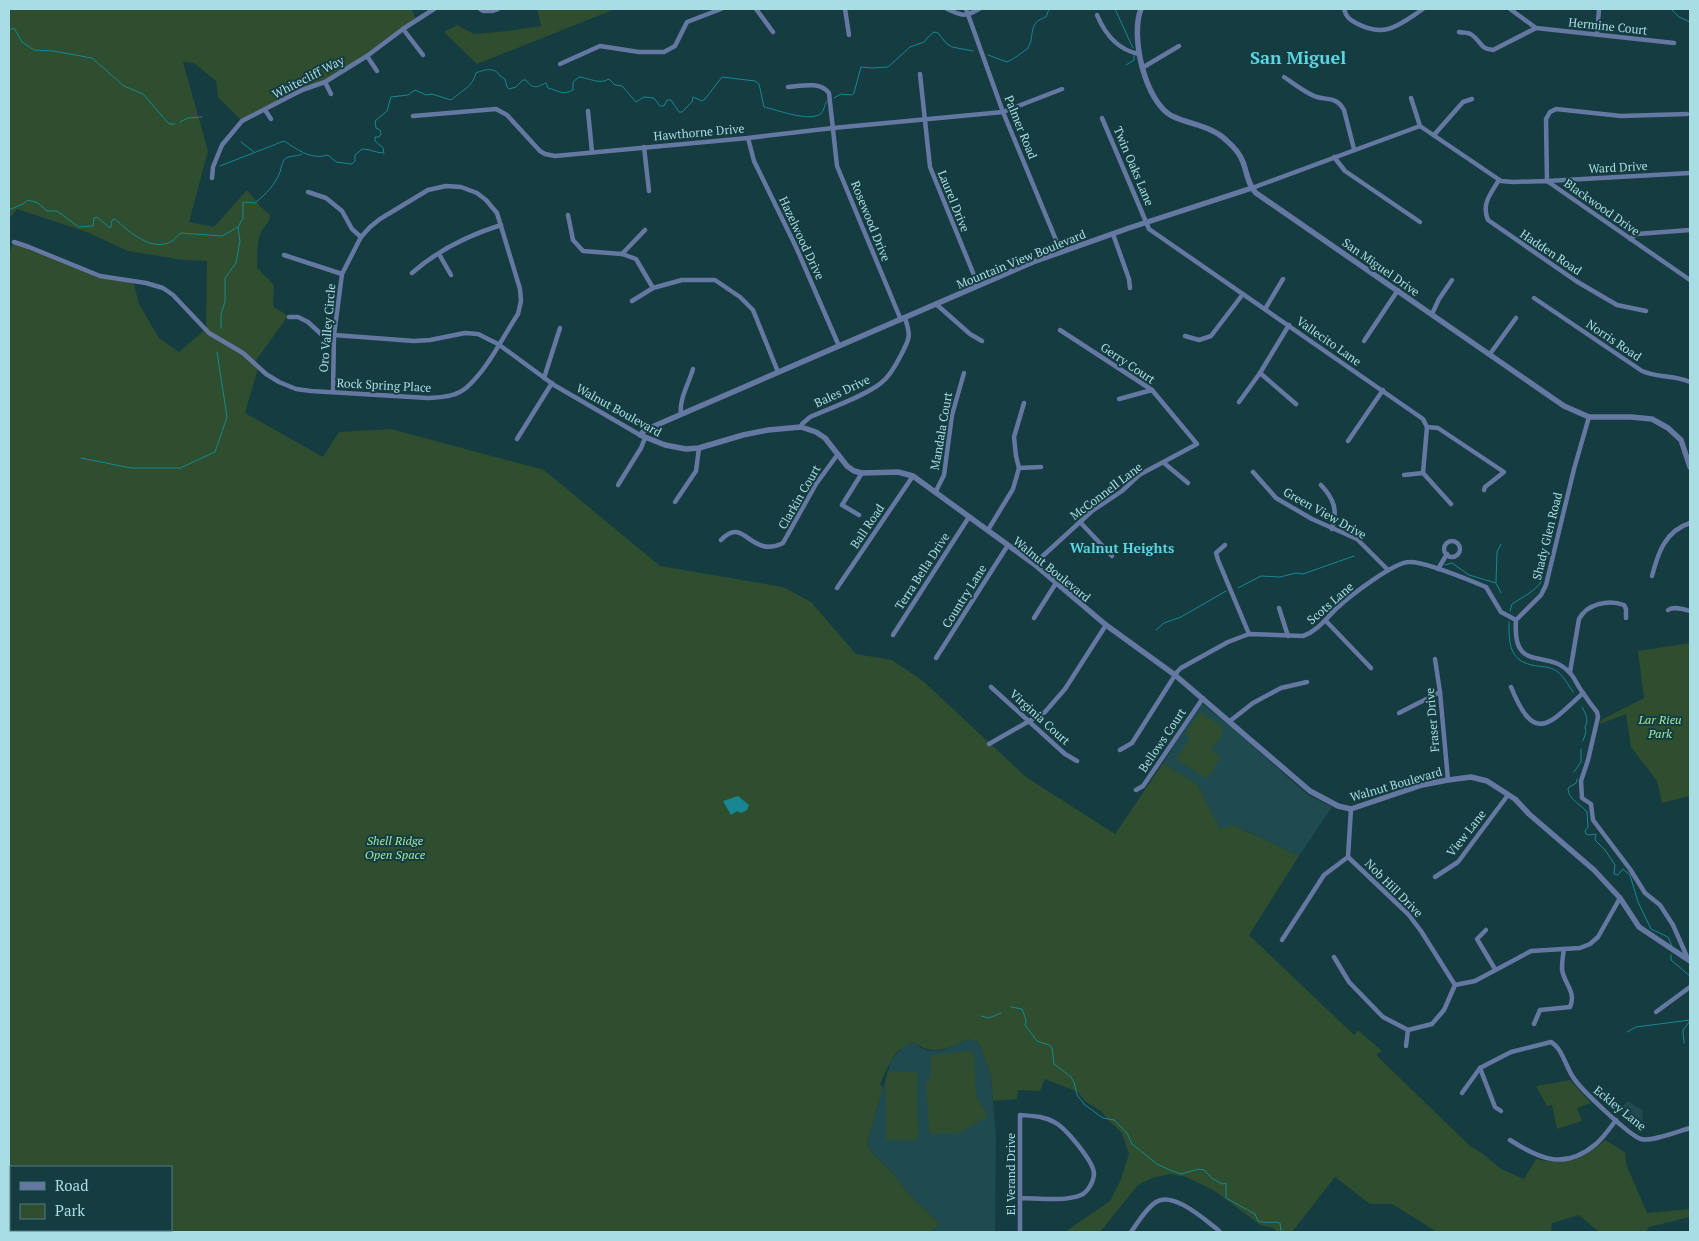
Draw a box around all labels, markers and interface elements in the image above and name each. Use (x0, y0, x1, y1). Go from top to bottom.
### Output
street label: Hermine Court (1568, 14, 1649, 38)
district label: San Miguel (1250, 45, 1346, 69)
street label: Whitecliff Way (269, 52, 347, 102)
street label: Palmer Road (1001, 93, 1041, 161)
street label: Hawthorne Drive (653, 121, 745, 143)
street label: Twin Oaks Lane (1111, 124, 1157, 208)
street label: Ward Drive (1588, 158, 1648, 176)
street label: Laurel Drive (935, 168, 973, 234)
street label: Blackwood Drive (1561, 175, 1643, 239)
street label: Rosewood Drive (848, 179, 894, 263)
street label: Hazelwood Drive (776, 194, 828, 282)
street label: Mountain View Boulevard (954, 226, 1088, 292)
street label: Hadden Road (1517, 226, 1585, 278)
street label: San Miguel Drive (1339, 235, 1423, 299)
street label: Oro Valley Circle (316, 283, 338, 373)
street label: Vallecito Lane (1294, 313, 1364, 369)
street label: Norris Road (1584, 316, 1645, 364)
street label: Gerry Court (1098, 339, 1159, 387)
street label: Bales Drive (812, 372, 872, 410)
street label: Rock Spring Place (336, 375, 432, 395)
street label: Walnut Boulevard (574, 380, 665, 440)
street label: Mandala Court (927, 390, 955, 471)
street label: McConnell Lane (1067, 459, 1145, 523)
street label: Clarkin Court (775, 462, 824, 532)
street label: Green View Drive (1281, 484, 1369, 542)
street label: Shady Glen Road (1529, 490, 1565, 581)
street label: Ball Road (847, 501, 887, 551)
street label: Terra Bella Drive (891, 530, 953, 612)
street label: Walnut Boulevard (1010, 533, 1094, 605)
district label: Walnut Heights (1070, 538, 1174, 557)
street label: Country Lane (939, 561, 989, 631)
street label: Scots Lane (1304, 579, 1356, 627)
street label: Virginia Court (1007, 686, 1074, 748)
street label: Fraser Drive (1422, 687, 1442, 753)
street label: Bellows Court (1135, 705, 1189, 775)
park label: Lar Rieu Park (1637, 712, 1682, 741)
street label: Walnut Boulevard (1348, 764, 1444, 804)
street label: View Lane (1443, 807, 1489, 859)
park label: Shell Ridge Open Space (365, 833, 426, 862)
street label: Nob Hill Drive (1362, 856, 1426, 920)
street label: Eckley Lane (1591, 1082, 1649, 1134)
street label: El Verand Drive (1003, 1133, 1018, 1215)
legend (10, 1166, 172, 1231)
text: Road (55, 1175, 88, 1195)
text: Park (55, 1200, 85, 1220)

